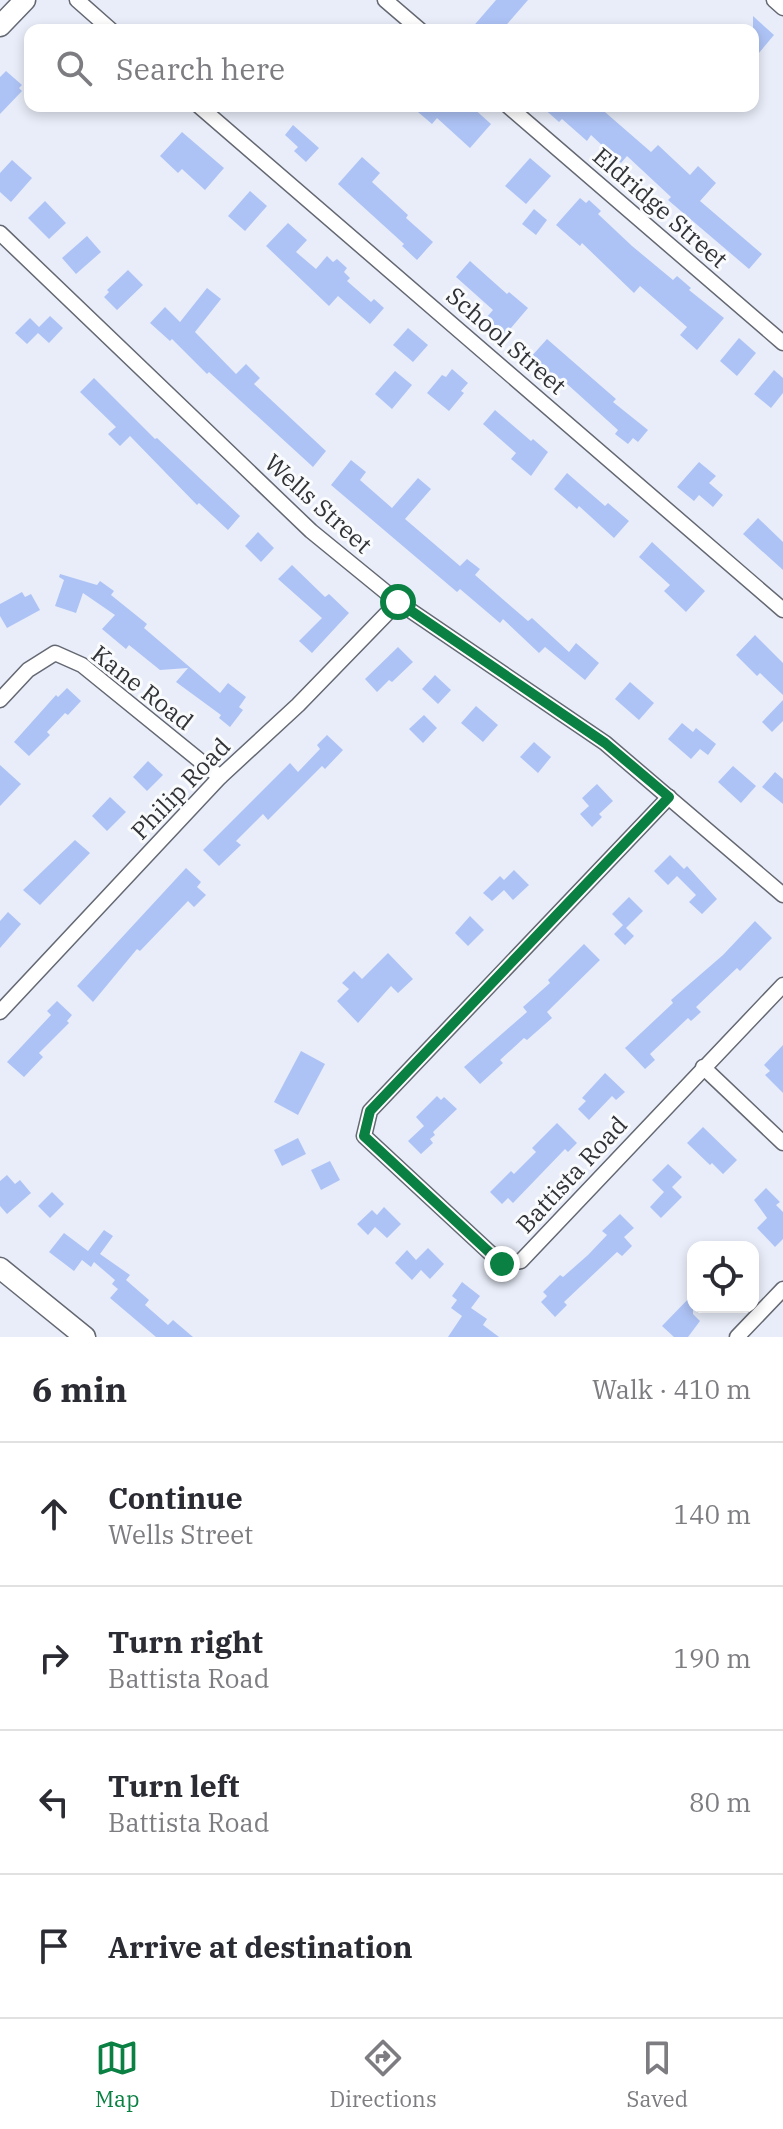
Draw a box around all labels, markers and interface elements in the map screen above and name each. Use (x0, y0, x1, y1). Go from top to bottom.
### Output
search box (24, 24, 759, 112)
icon: search (52, 46, 96, 90)
text: Search here (116, 49, 285, 88)
street label: Eldridge Street (586, 140, 735, 275)
street label: School Street (440, 279, 573, 401)
street label: Wells Street (258, 446, 379, 560)
route start (380, 584, 416, 620)
street label: Kane Road (85, 637, 200, 737)
street label: Philip Road (124, 730, 237, 846)
street label: Battista Road (509, 1109, 634, 1240)
map controls (687, 1241, 759, 1313)
button: locate (687, 1241, 759, 1313)
route end (484, 1246, 520, 1282)
text: 6 min (32, 1367, 127, 1411)
text: Walk · 410 m (592, 1372, 751, 1406)
text: Continue (108, 1478, 243, 1517)
icon: ahead (32, 1492, 76, 1536)
text: 140 m (673, 1497, 751, 1531)
text: Wells Street (108, 1517, 253, 1551)
text: Turn right (108, 1622, 263, 1661)
icon: right (32, 1636, 76, 1680)
text: 190 m (673, 1641, 751, 1675)
text: Battista Road (108, 1661, 270, 1695)
text: Turn left (108, 1766, 240, 1805)
icon: left (32, 1780, 76, 1824)
text: 80 m (689, 1785, 751, 1819)
text: Battista Road (108, 1805, 270, 1839)
icon: arrive (32, 1924, 76, 1968)
text: Arrive at destination (108, 1927, 413, 1966)
tab: Map (95, 2036, 140, 2113)
tab: Directions (329, 2036, 437, 2113)
tab: Saved (626, 2036, 688, 2113)

